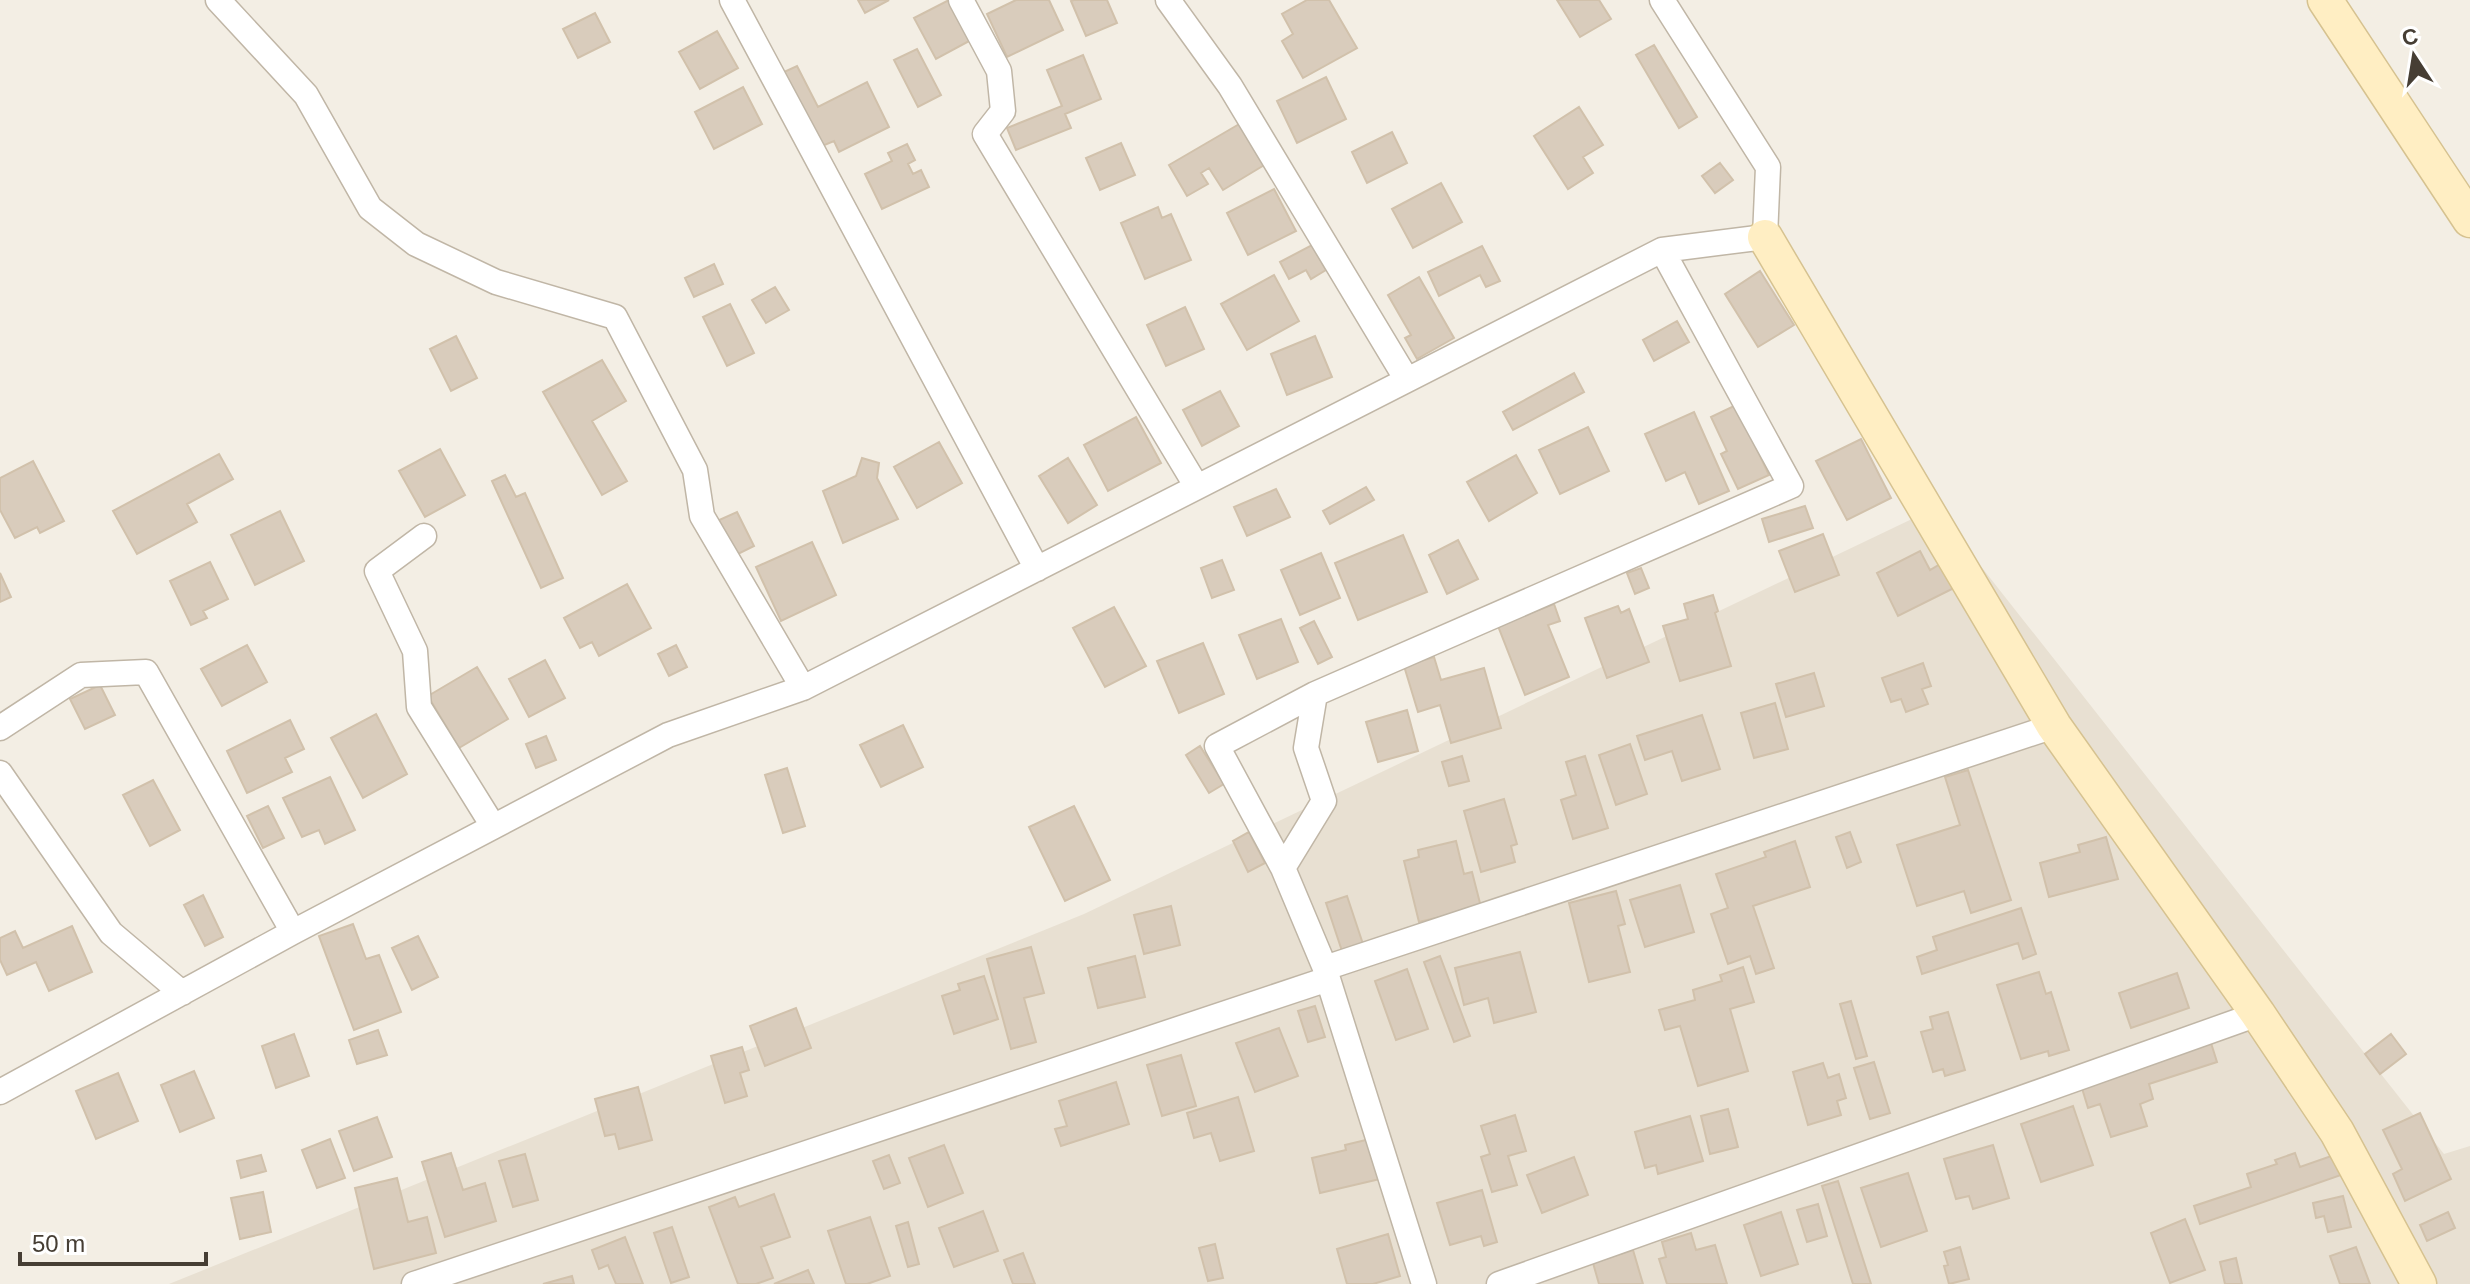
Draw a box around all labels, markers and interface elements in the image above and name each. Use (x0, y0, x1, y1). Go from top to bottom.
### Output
north arrow (2374, 16, 2454, 96)
text: С (2400, 23, 2420, 51)
scale bar (20, 1216, 206, 1266)
text: 50 m (32, 1230, 85, 1257)

